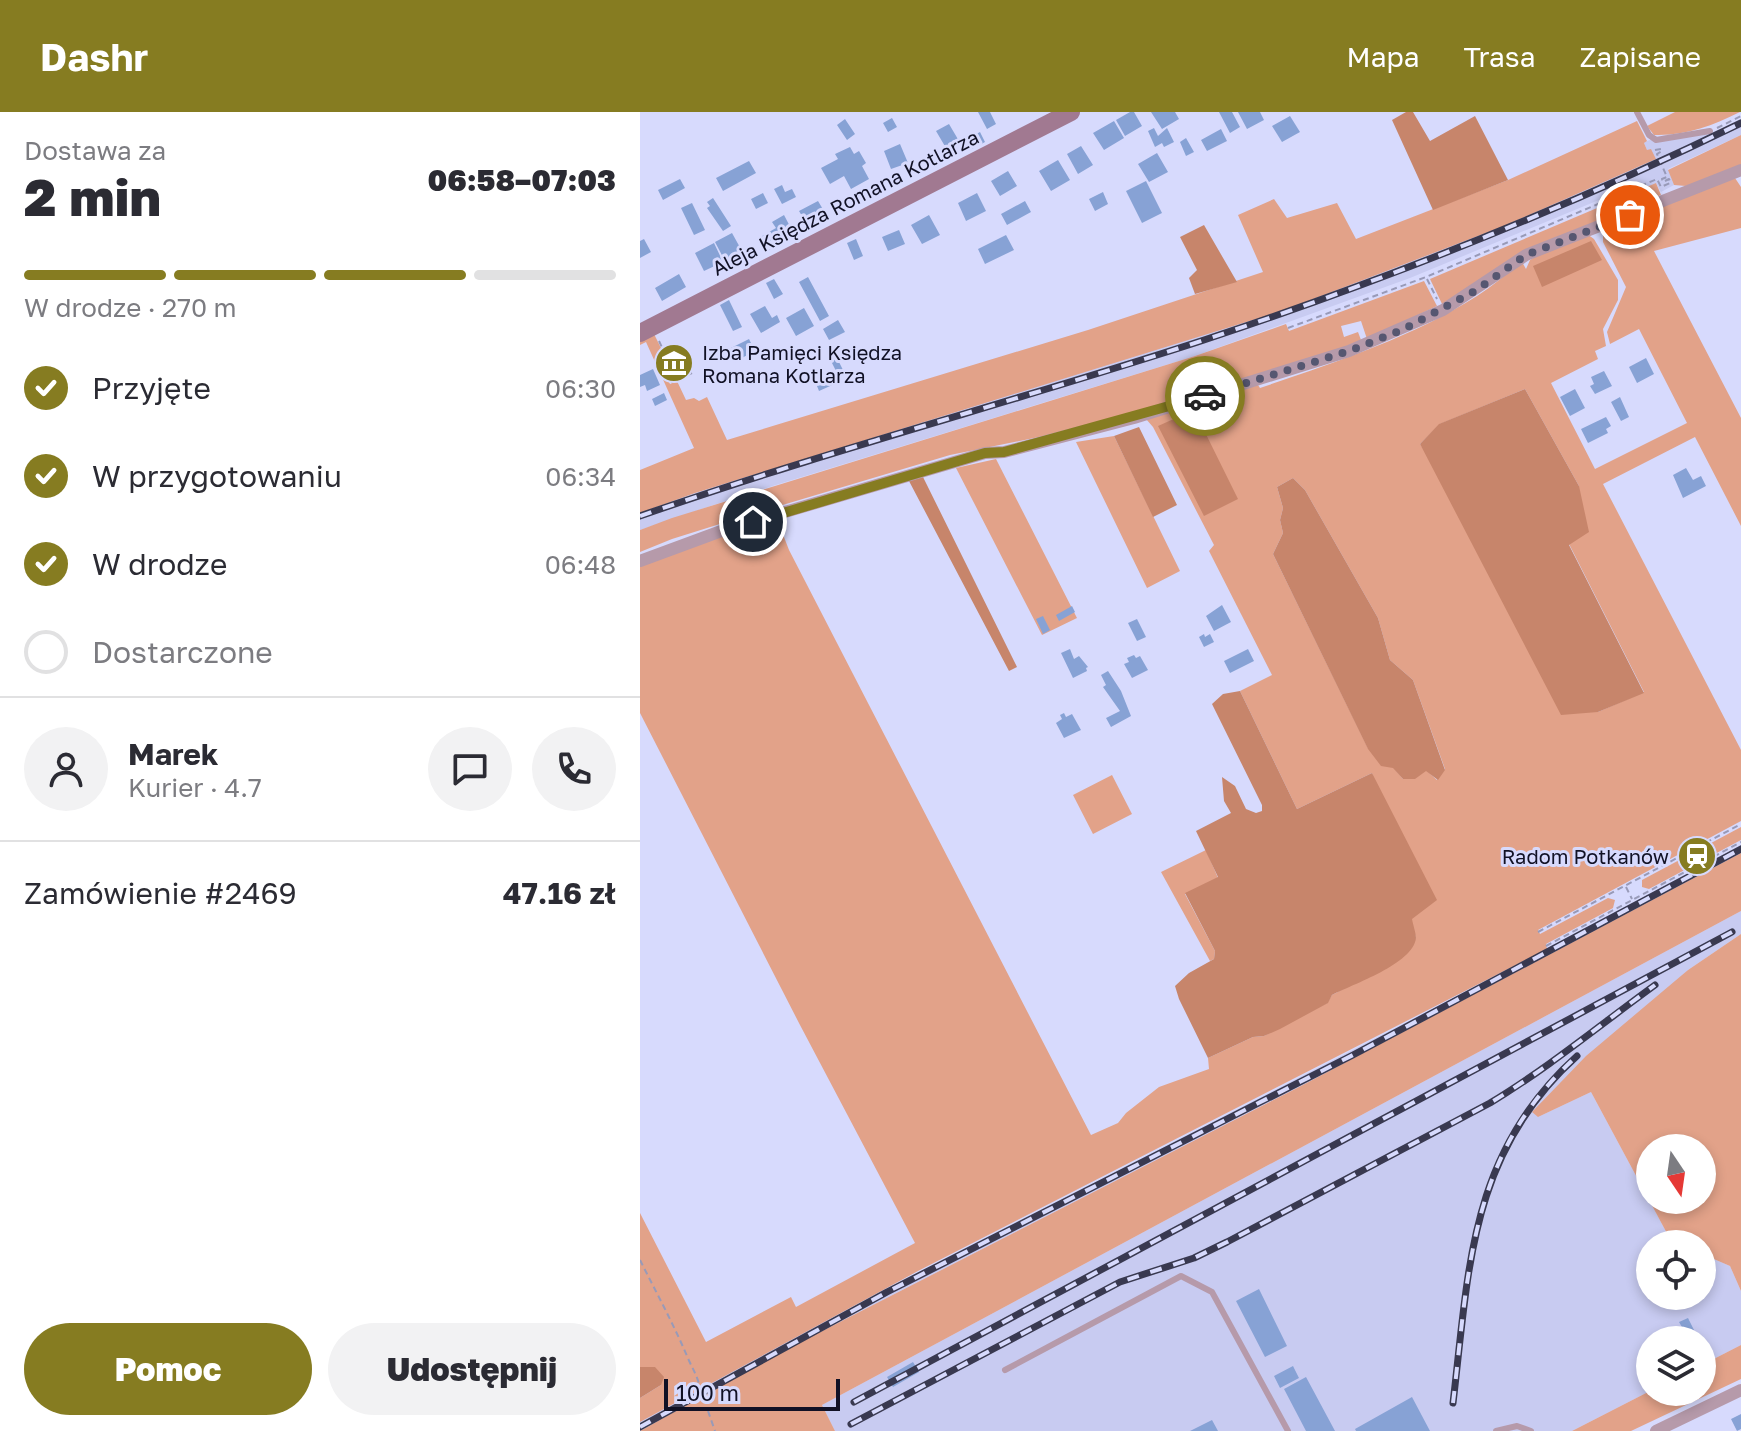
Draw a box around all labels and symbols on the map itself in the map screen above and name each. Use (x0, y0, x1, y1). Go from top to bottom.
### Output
street label: Aleja Księdza Romana Kotlarza (708, 124, 982, 280)
pin (1596, 181, 1664, 249)
place label: Izba Pamięci Księdza Romana Kotlarza (702, 340, 902, 387)
museum icon: Izba Pamięci Księdza Romana Kotlarza (653, 342, 695, 384)
courier (1165, 356, 1245, 436)
pin (719, 488, 787, 556)
station icon: Radom Potkanów (1676, 835, 1718, 877)
place label: Radom Potkanów (1502, 844, 1669, 868)
north arrow (1636, 1134, 1716, 1214)
scale bar (664, 1375, 840, 1411)

